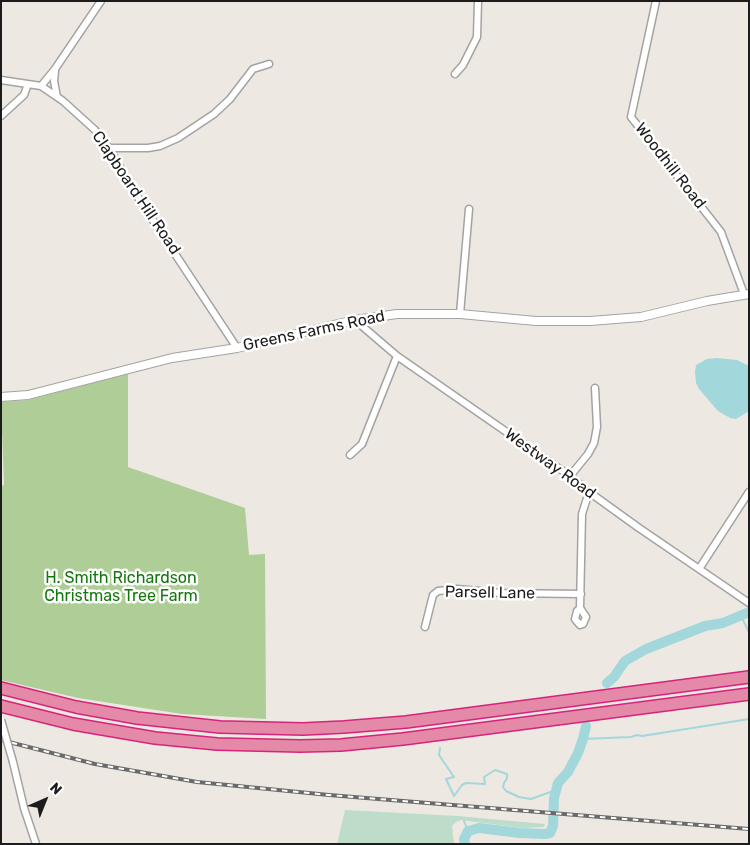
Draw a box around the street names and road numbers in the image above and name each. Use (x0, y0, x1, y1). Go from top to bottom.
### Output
street label: Woodhill Road (631, 119, 709, 213)
street label: Clapboard Hill Road (88, 128, 184, 258)
street label: Greens Farms Road (241, 307, 387, 355)
street label: Westway Road (501, 425, 599, 503)
street label: Parsell Lane (445, 583, 535, 603)

